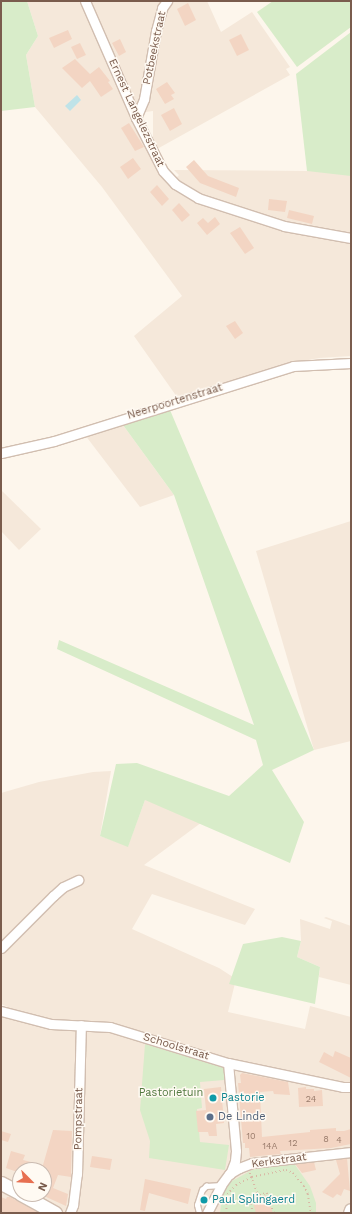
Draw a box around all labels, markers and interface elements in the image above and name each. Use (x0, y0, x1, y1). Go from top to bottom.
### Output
street label: Potbeekstraat (141, 10, 169, 86)
street label: Ernest Langelezstraat (105, 57, 167, 169)
street label: Neerpoortenstraat (126, 381, 224, 423)
street label: Schoolstraat (141, 1031, 211, 1063)
park label: Pastorietuin (139, 1086, 203, 1100)
street label: Pompstraat (72, 1088, 86, 1150)
place label: Pastorie (221, 1091, 265, 1105)
marker: Pastorie (208, 1093, 218, 1103)
house number: 24 (306, 1094, 316, 1104)
place label: De Linde (218, 1110, 266, 1124)
marker: De Linde (205, 1112, 215, 1122)
house number: 10 (246, 1131, 256, 1141)
house number: 8 (323, 1134, 329, 1144)
house number: 4 (336, 1135, 342, 1145)
house number: 12 (289, 1138, 297, 1148)
house number: 14A (263, 1141, 277, 1151)
street label: Kerkstraat (251, 1151, 307, 1171)
north arrow (12, 1162, 52, 1202)
text: N (35, 1180, 50, 1193)
place label: Paul Splingaerd (212, 1193, 295, 1207)
marker: Paul Splingaerd (199, 1195, 209, 1205)

